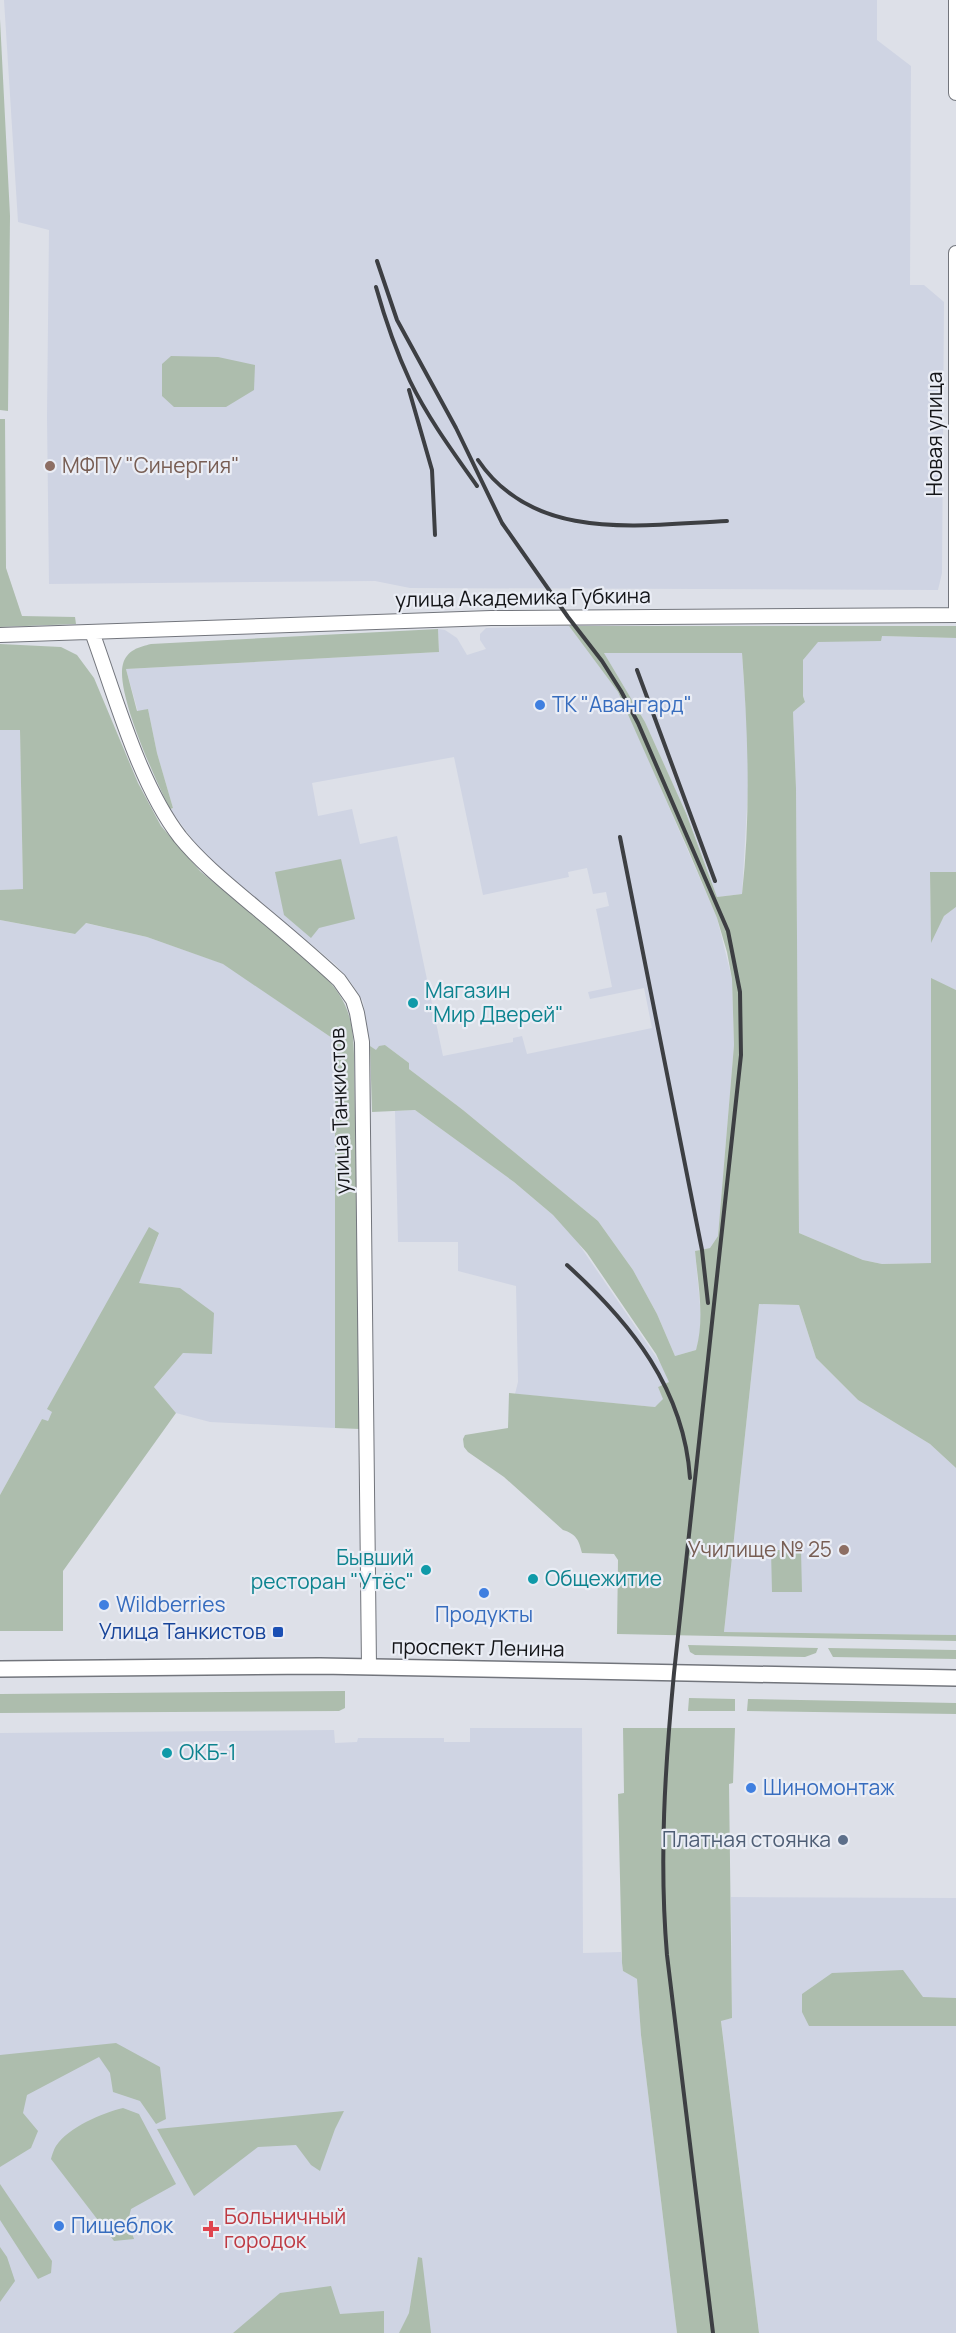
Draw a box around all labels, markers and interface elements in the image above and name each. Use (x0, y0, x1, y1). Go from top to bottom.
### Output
street label: Новая улица (920, 372, 948, 496)
place label: МФПУ "Синергия" (62, 451, 239, 479)
marker: МФПУ "Синергия" (43, 459, 57, 473)
street label: улица Академика Губкина (395, 581, 651, 613)
place label: ТК "Авангард" (552, 690, 692, 718)
marker: ТК "Авангард" (533, 698, 547, 712)
place label: Магазин "Мир Дверей" (425, 976, 563, 1028)
marker: Магазин "Мир Дверей" (406, 996, 420, 1010)
street label: улица Танкистов (322, 1027, 356, 1195)
place label: Училище № 25 (688, 1535, 832, 1563)
place label: Бывший ресторан "Утёс" (251, 1543, 414, 1595)
marker: Училище № 25 (837, 1543, 851, 1557)
marker: Бывший ресторан "Утёс" (419, 1563, 433, 1577)
place label: Общежитие (545, 1564, 662, 1592)
marker: Общежитие (526, 1572, 540, 1586)
marker: Продукты (477, 1586, 491, 1600)
place label: Wildberries (116, 1590, 226, 1618)
marker: Wildberries (97, 1598, 111, 1612)
place label: Продукты (435, 1600, 533, 1628)
place label: Улица Танкистов (99, 1617, 266, 1645)
marker: Улица Танкистов (271, 1625, 285, 1639)
street label: проспект Ленина (391, 1631, 565, 1663)
place label: ОКБ-1 (179, 1738, 236, 1766)
marker: ОКБ-1 (160, 1746, 174, 1760)
place label: Шиномонтаж (763, 1773, 895, 1801)
marker: Шиномонтаж (744, 1781, 758, 1795)
place label: Платная стоянка (662, 1825, 831, 1853)
marker: Платная стоянка (836, 1833, 850, 1847)
place label: Больничный городок (224, 2202, 346, 2254)
place label: Пищеблок (71, 2211, 174, 2239)
marker: Пищеблок (52, 2219, 66, 2233)
marker: Больничный городок (202, 2220, 220, 2238)

